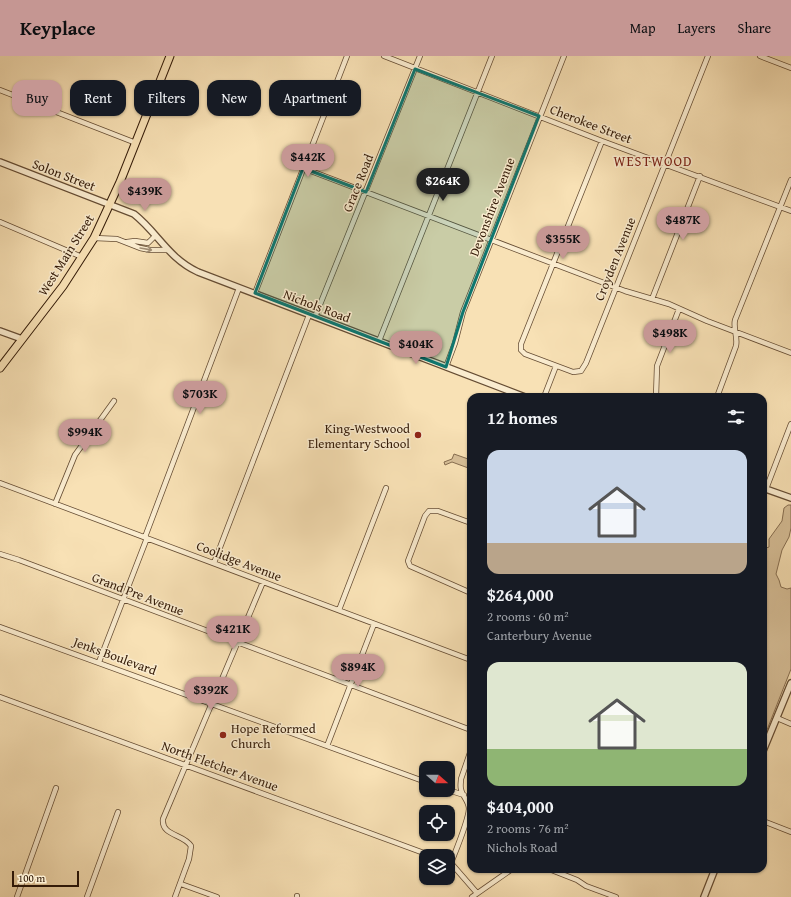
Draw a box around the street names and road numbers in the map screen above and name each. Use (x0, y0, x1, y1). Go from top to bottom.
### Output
street label: Cherokee Street (547, 100, 635, 149)
street label: Grace Road (338, 151, 378, 215)
street label: Solon Street (30, 154, 99, 196)
street label: Devonshire Avenue (464, 155, 520, 259)
street label: West Main Street (33, 210, 99, 299)
street label: Croyden Avenue (590, 214, 640, 304)
street label: Nichols Road (281, 284, 353, 328)
street label: Coolidge Avenue (194, 536, 284, 586)
street label: Grand Pre Avenue (89, 568, 187, 620)
street label: Jenks Boulevard (69, 631, 159, 680)
street label: North Fletcher Avenue (159, 736, 281, 796)

